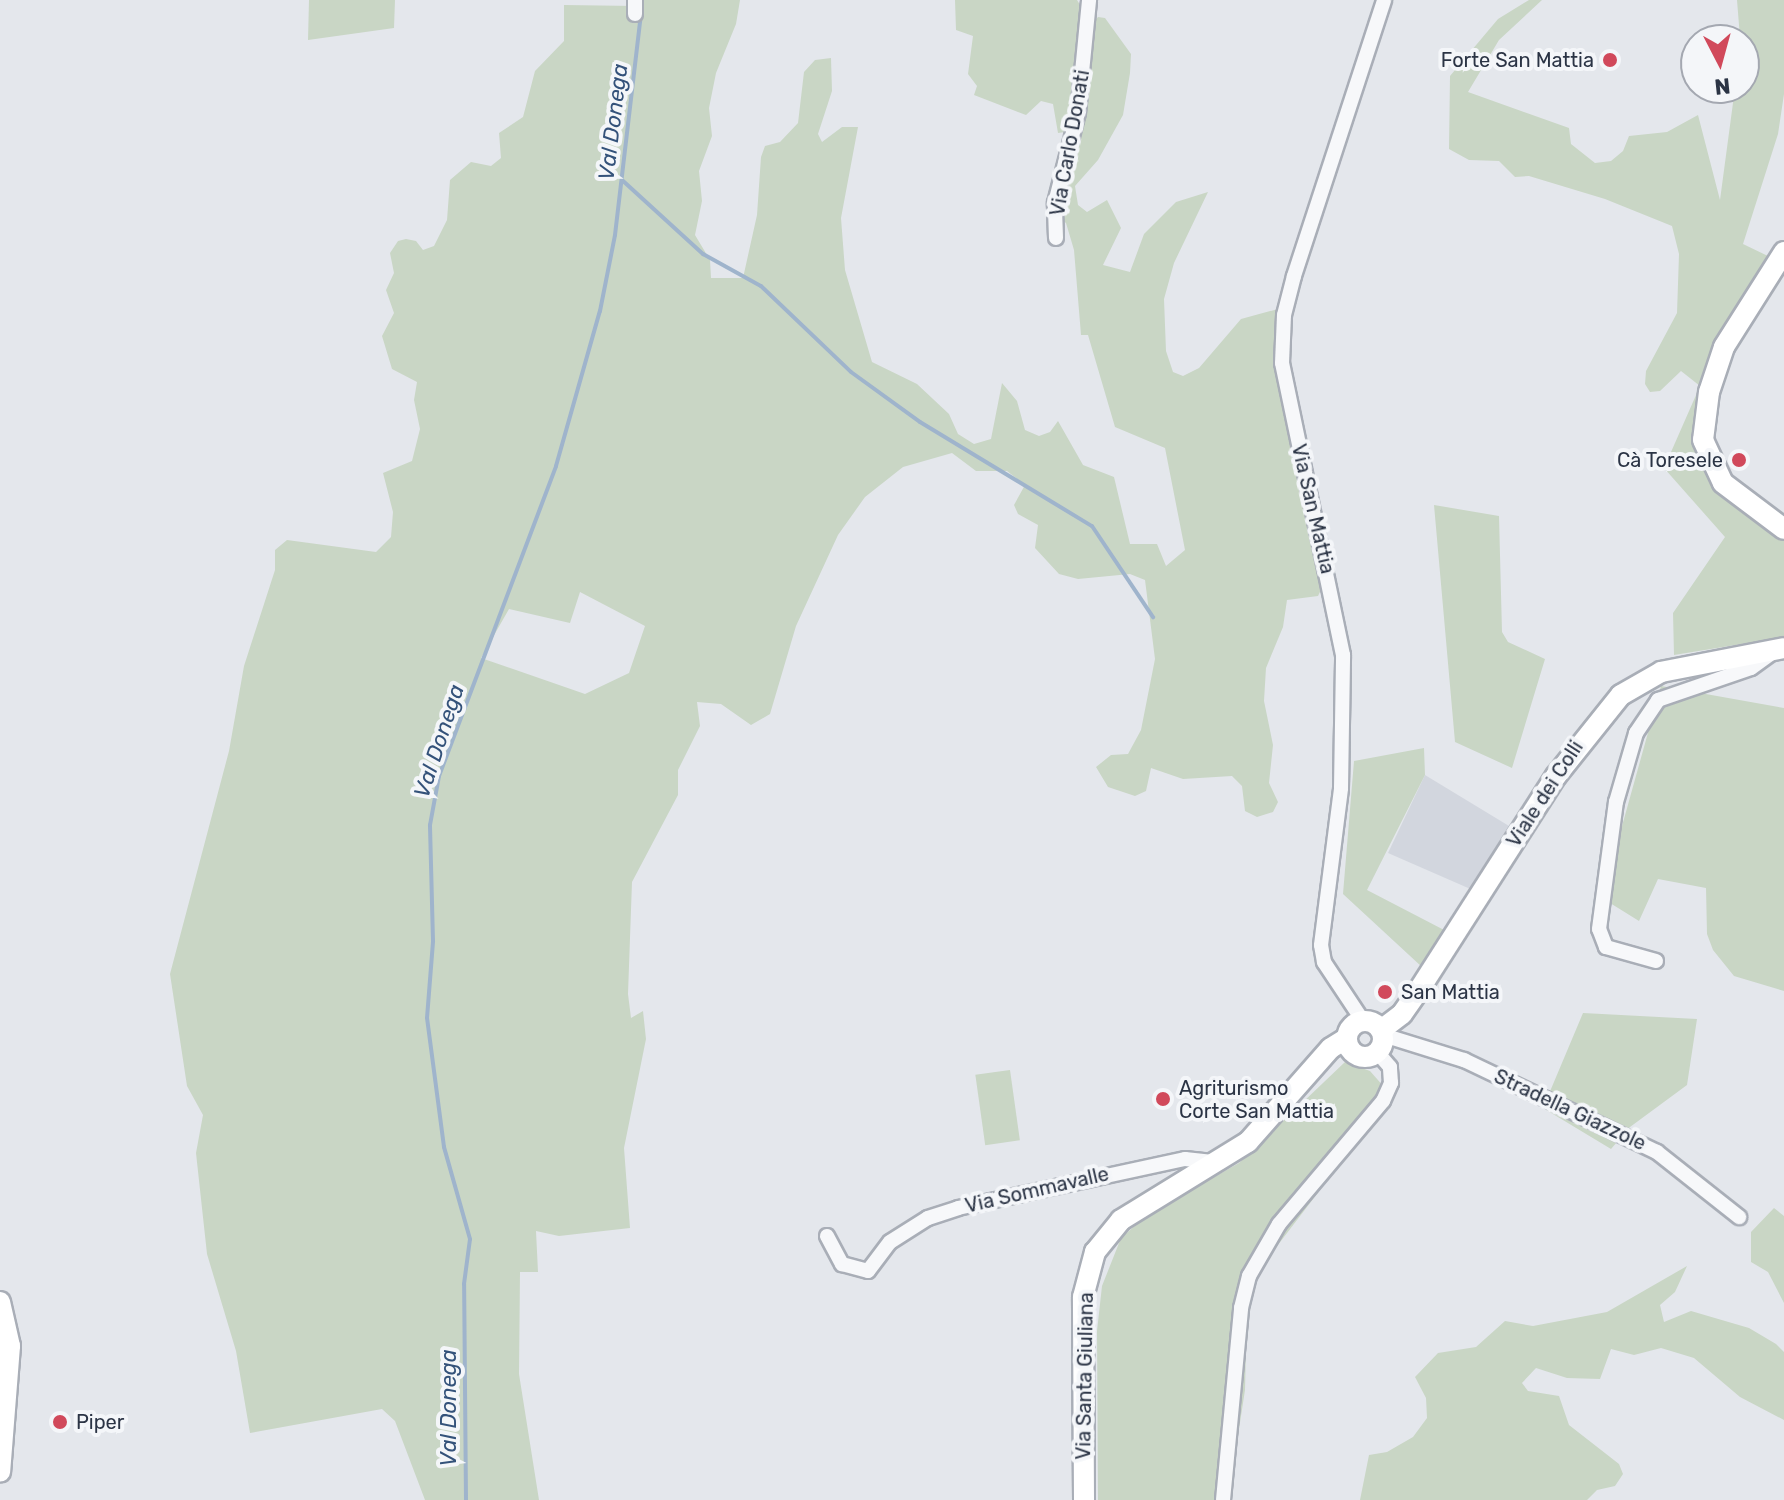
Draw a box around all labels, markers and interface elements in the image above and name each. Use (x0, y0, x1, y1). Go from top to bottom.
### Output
north arrow (1680, 24, 1760, 104)
place label: Forte San Mattia (1441, 48, 1594, 72)
marker: Forte San Mattia (1601, 51, 1619, 69)
water label: Val Donega (593, 62, 633, 182)
street label: Via Carlo Donati (1045, 68, 1095, 218)
text: N (1713, 72, 1732, 101)
street label: Via San Mattia (1286, 442, 1340, 576)
place label: Cà Toresele (1617, 448, 1723, 472)
marker: Cà Toresele (1730, 451, 1748, 469)
water label: Val Donega (408, 681, 470, 801)
street label: Viale dei Colli (1502, 736, 1588, 852)
place label: San Mattia (1401, 980, 1500, 1004)
marker: San Mattia (1376, 983, 1394, 1001)
street label: Stradella Giazzole (1490, 1064, 1650, 1156)
place label: Agriturismo Corte San Mattia (1179, 1076, 1334, 1123)
marker: Agriturismo Corte San Mattia (1154, 1090, 1172, 1108)
street label: Via Sommavalle (963, 1162, 1111, 1218)
street label: Via Santa Giuliana (1072, 1292, 1098, 1460)
water label: Val Donega (436, 1349, 462, 1467)
place label: Piper (76, 1410, 124, 1434)
marker: Piper (51, 1413, 69, 1431)

